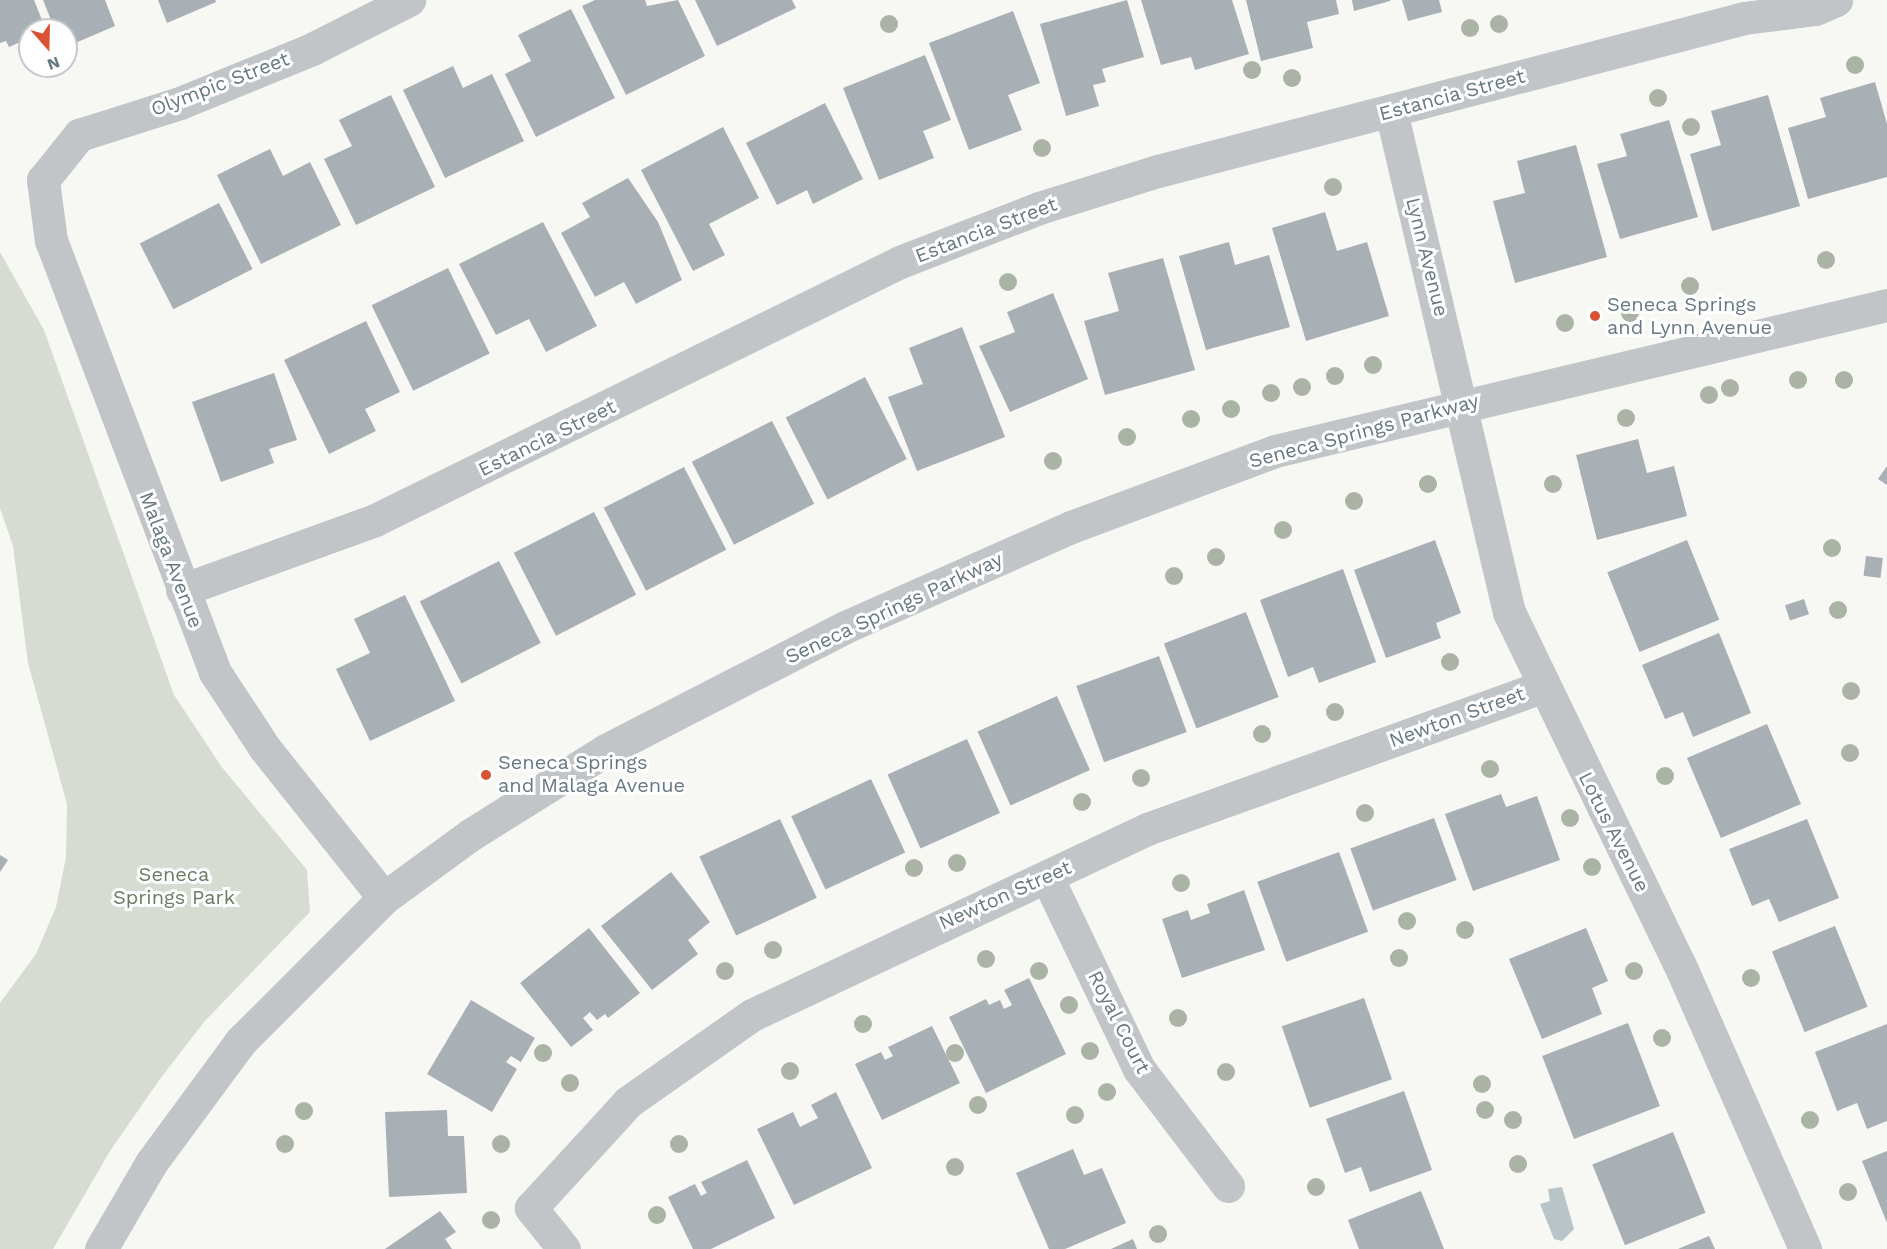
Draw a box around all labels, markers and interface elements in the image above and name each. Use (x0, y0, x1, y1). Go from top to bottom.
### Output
north arrow (18, 18, 78, 78)
street label: Olympic Street (148, 47, 292, 121)
text: N (45, 53, 62, 74)
street label: Estancia Street (1376, 64, 1528, 126)
street label: Estancia Street (912, 192, 1060, 268)
street label: Lynn Avenue (1401, 195, 1453, 319)
place label: Seneca Springs and Lynn Avenue (1607, 292, 1773, 339)
marker: Seneca Springs and Lynn Avenue (1588, 309, 1602, 323)
street label: Seneca Springs Parkway (1246, 389, 1482, 473)
street label: Estancia Street (474, 394, 620, 482)
street label: Malaga Avenue (134, 488, 208, 632)
street label: Seneca Springs Parkway (781, 547, 1007, 669)
street label: Newton Street (1386, 681, 1528, 753)
place label: Seneca Springs and Malaga Avenue (498, 751, 686, 798)
marker: Seneca Springs and Malaga Avenue (479, 768, 493, 782)
street label: Lotus Avenue (1573, 768, 1655, 896)
street label: Newton Street (935, 855, 1075, 935)
park label: Seneca Springs Park (113, 863, 235, 910)
street label: Royal Court (1083, 966, 1155, 1078)

